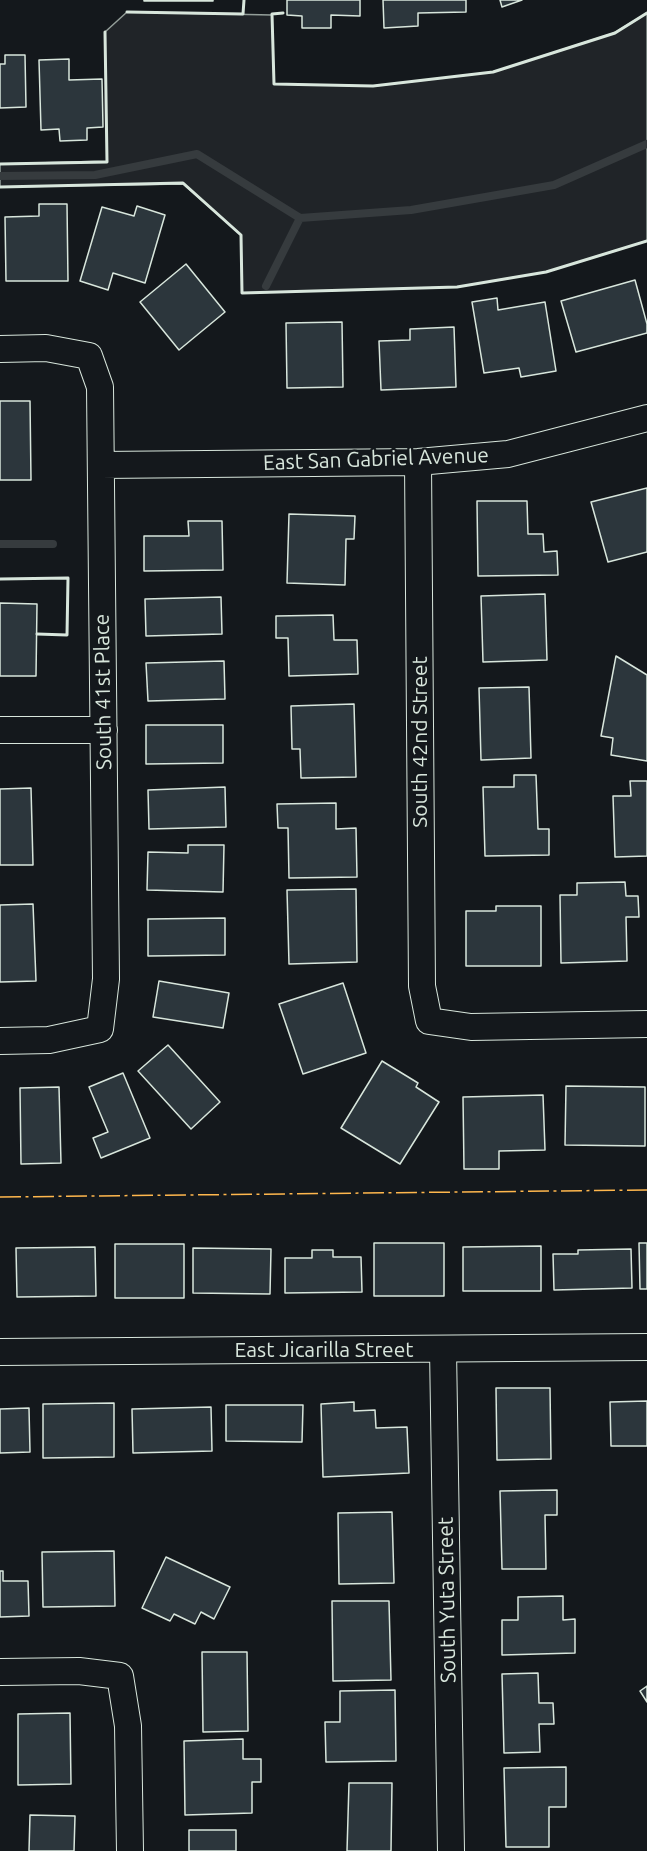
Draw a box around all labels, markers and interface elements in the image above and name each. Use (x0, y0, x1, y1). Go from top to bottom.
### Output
street label: East San Gabriel Avenue (263, 442, 489, 476)
street label: South 41st Place (89, 614, 117, 770)
street label: South 42nd Street (407, 656, 433, 828)
street label: East Jicarilla Street (234, 1337, 414, 1363)
street label: South Yuta Street (433, 1517, 461, 1683)

